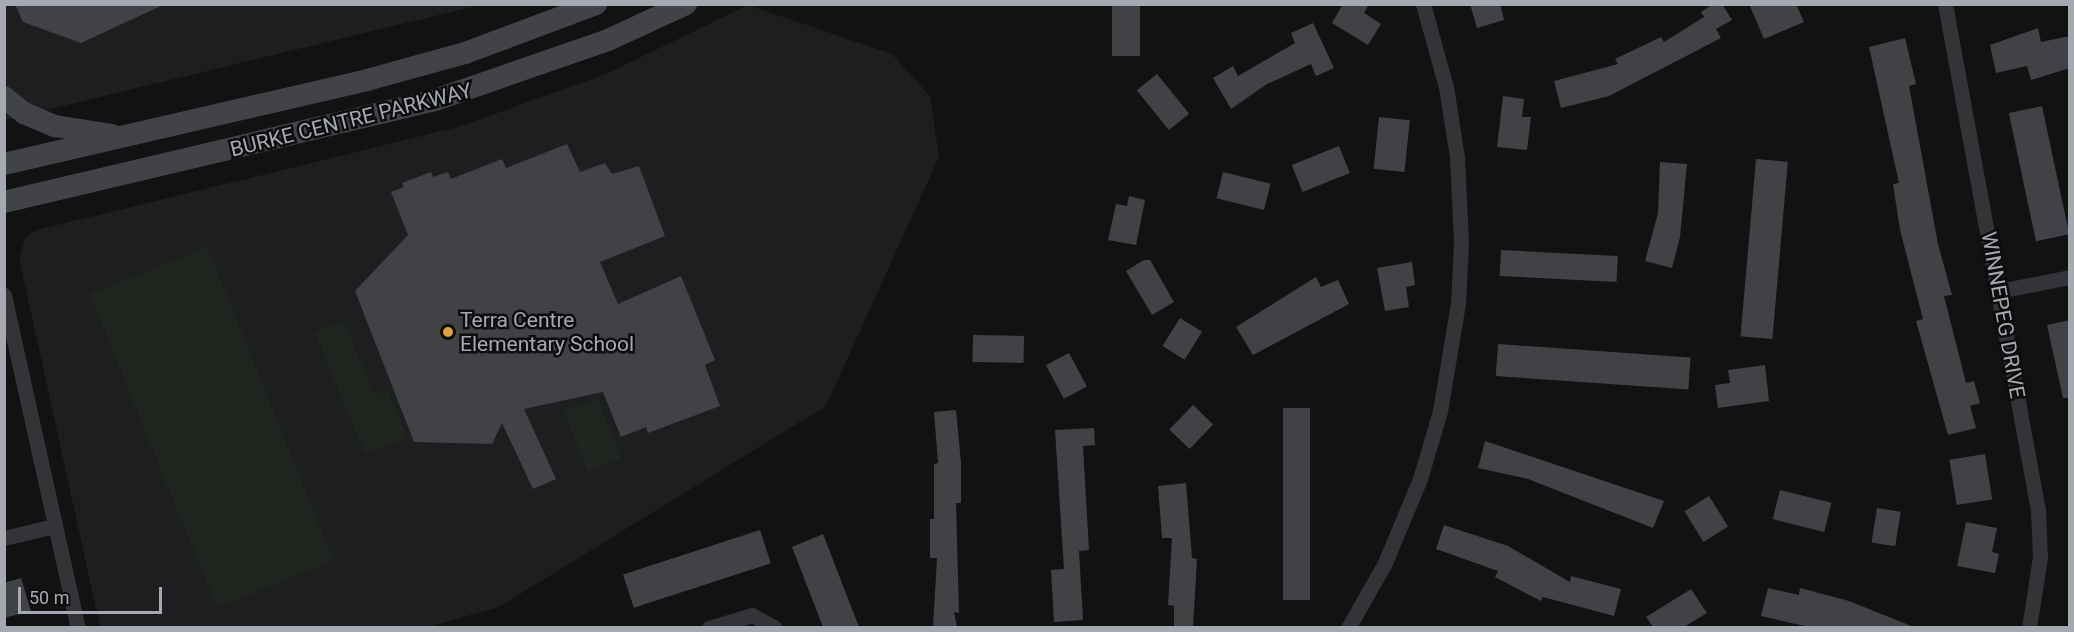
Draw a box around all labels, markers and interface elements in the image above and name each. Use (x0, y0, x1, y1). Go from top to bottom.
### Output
street label: BURKE CENTRE PARKWAY (228, 78, 474, 162)
street label: WINNEPEG DRIVE (1976, 230, 2030, 400)
place label: Terra Centre Elementary School (460, 307, 634, 357)
marker: Terra Centre Elementary School (441, 325, 455, 339)
scale bar (21, 575, 165, 613)
text: 50 m (29, 587, 69, 608)

